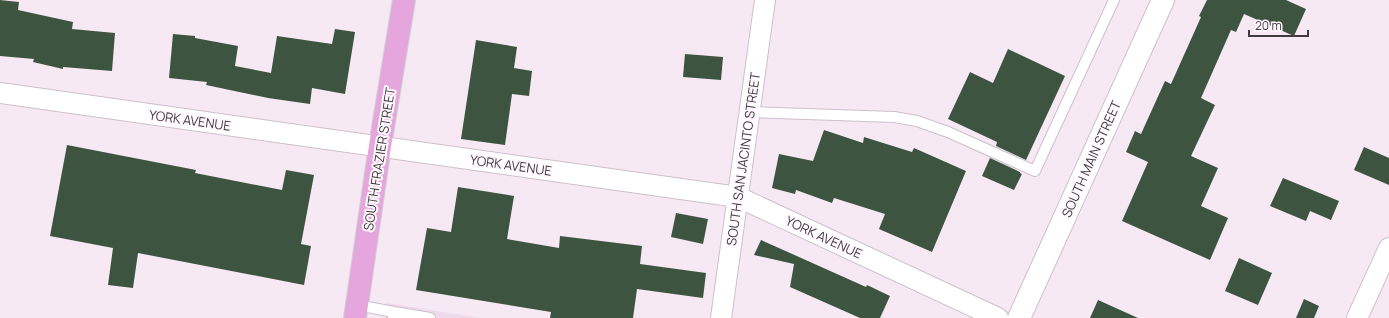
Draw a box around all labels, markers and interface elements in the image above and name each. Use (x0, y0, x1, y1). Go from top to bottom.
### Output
scale bar (1249, 12, 1308, 38)
text: 20 m (1255, 17, 1282, 34)
street label: SOUTH SAN JACINTO STREET (722, 71, 764, 247)
street label: SOUTH FRAZIER STREET (359, 86, 399, 232)
street label: SOUTH MAIN STREET (1057, 98, 1125, 220)
street label: YORK AVENUE (148, 105, 232, 135)
street label: YORK AVENUE (469, 150, 553, 180)
street label: YORK AVENUE (783, 211, 865, 263)

